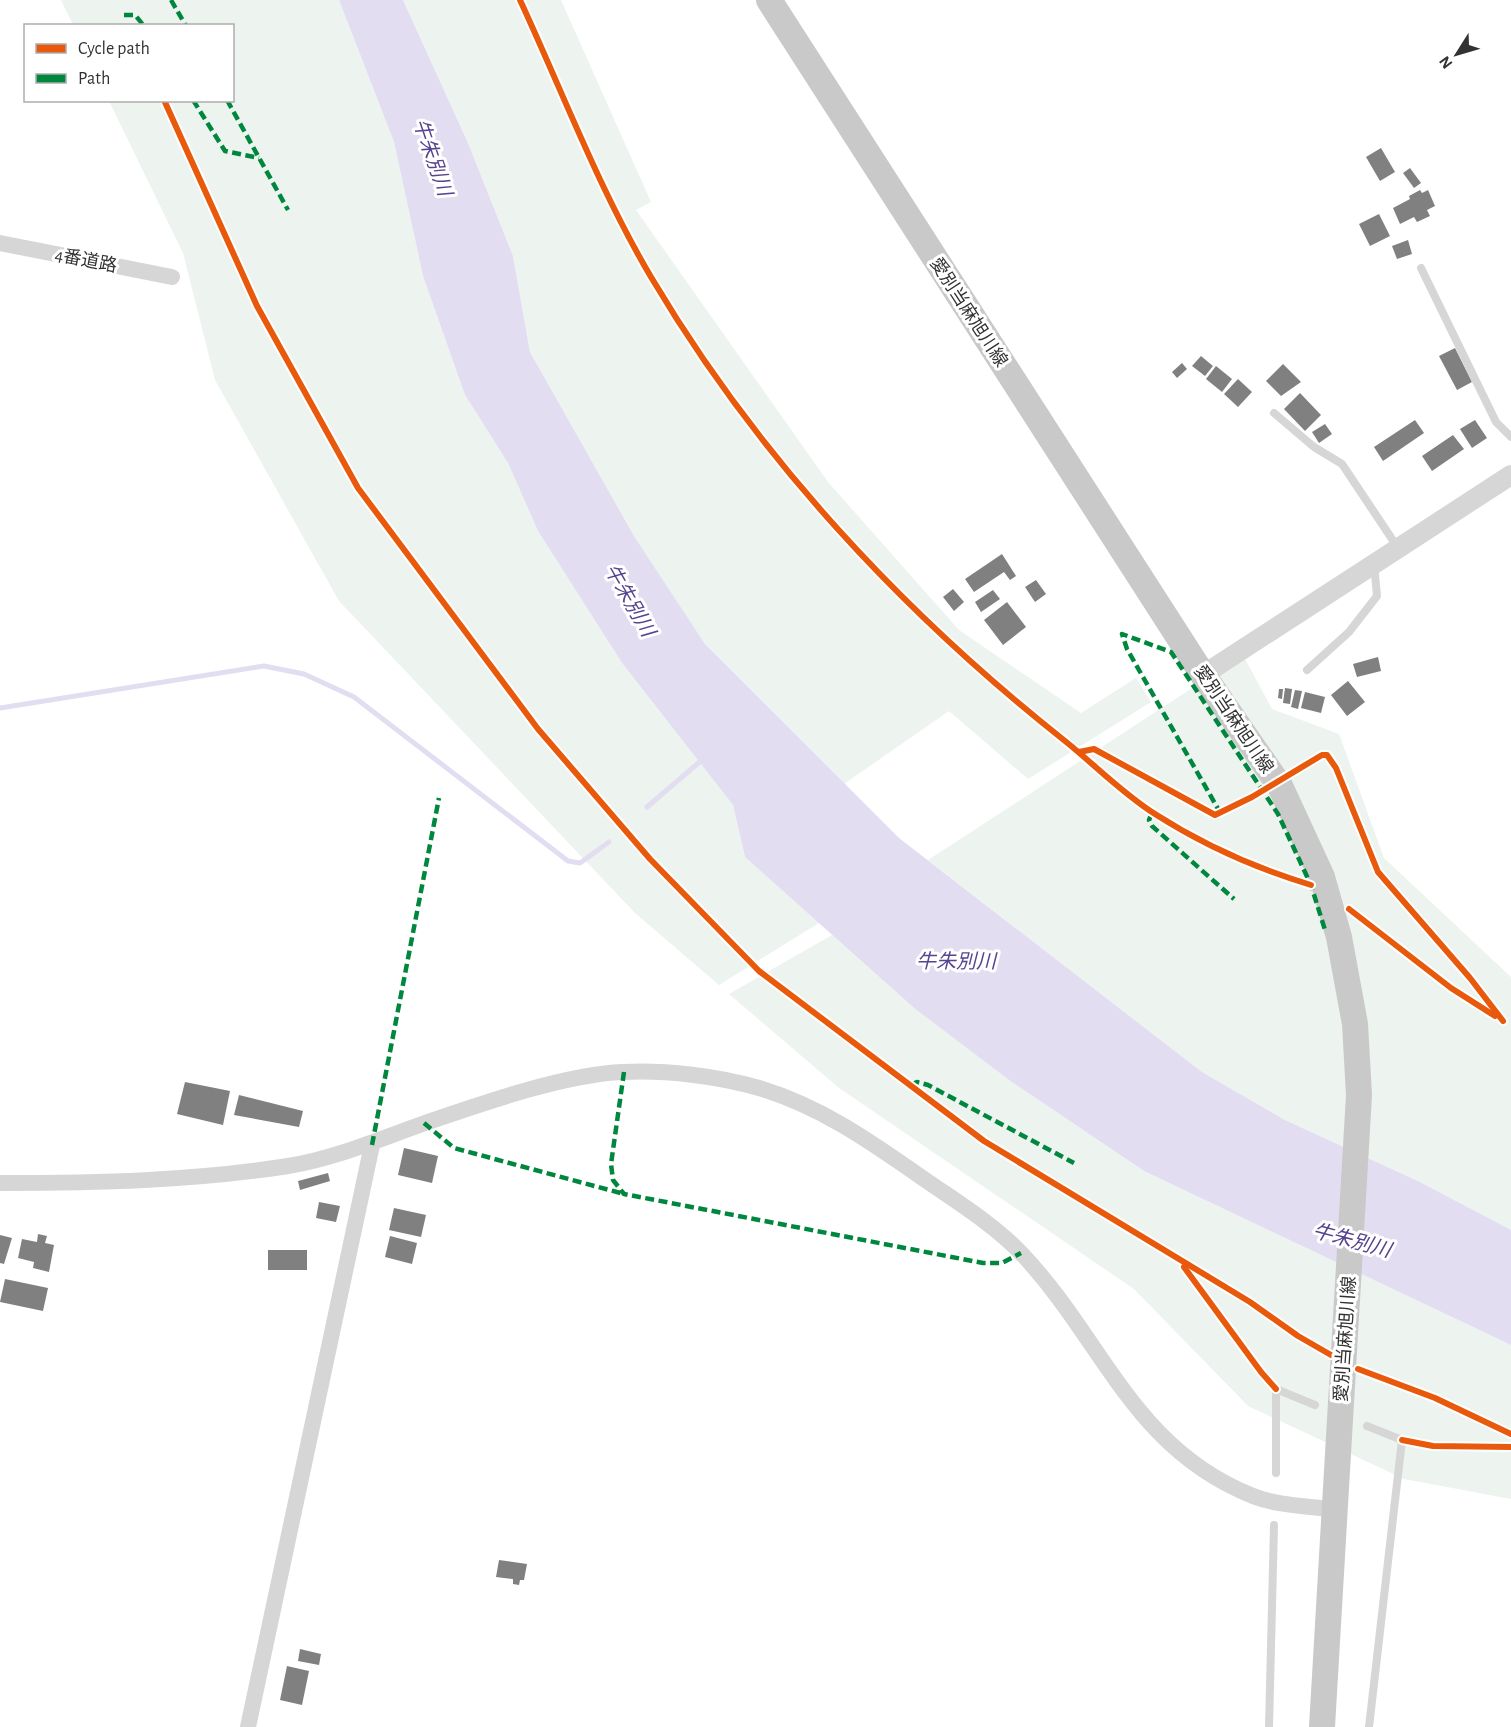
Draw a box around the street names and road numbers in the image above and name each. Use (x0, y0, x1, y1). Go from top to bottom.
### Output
street label: 4番道路 (53, 244, 119, 276)
street label: 愛別当麻旭川線 (926, 254, 1012, 370)
street label: 愛別当麻旭川線 (1190, 661, 1278, 777)
street label: 愛別当麻旭川線 (1331, 1275, 1359, 1403)

